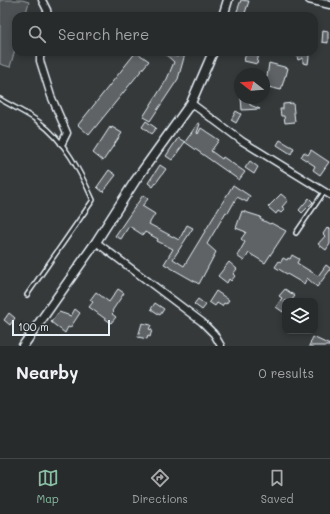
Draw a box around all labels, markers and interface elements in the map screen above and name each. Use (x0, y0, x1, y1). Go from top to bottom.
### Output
search box (12, 12, 318, 56)
icon: search (26, 23, 48, 45)
text: Search here (58, 24, 149, 44)
north arrow (234, 68, 270, 104)
map controls (282, 298, 318, 334)
button: layers (282, 298, 318, 334)
scale bar (12, 318, 110, 337)
text: 100 m (18, 319, 49, 334)
text: Nearby (16, 361, 78, 383)
text: 0 results (259, 364, 314, 381)
tab: Map (37, 467, 59, 506)
tab: Directions (132, 467, 188, 506)
tab: Saved (261, 467, 293, 506)

